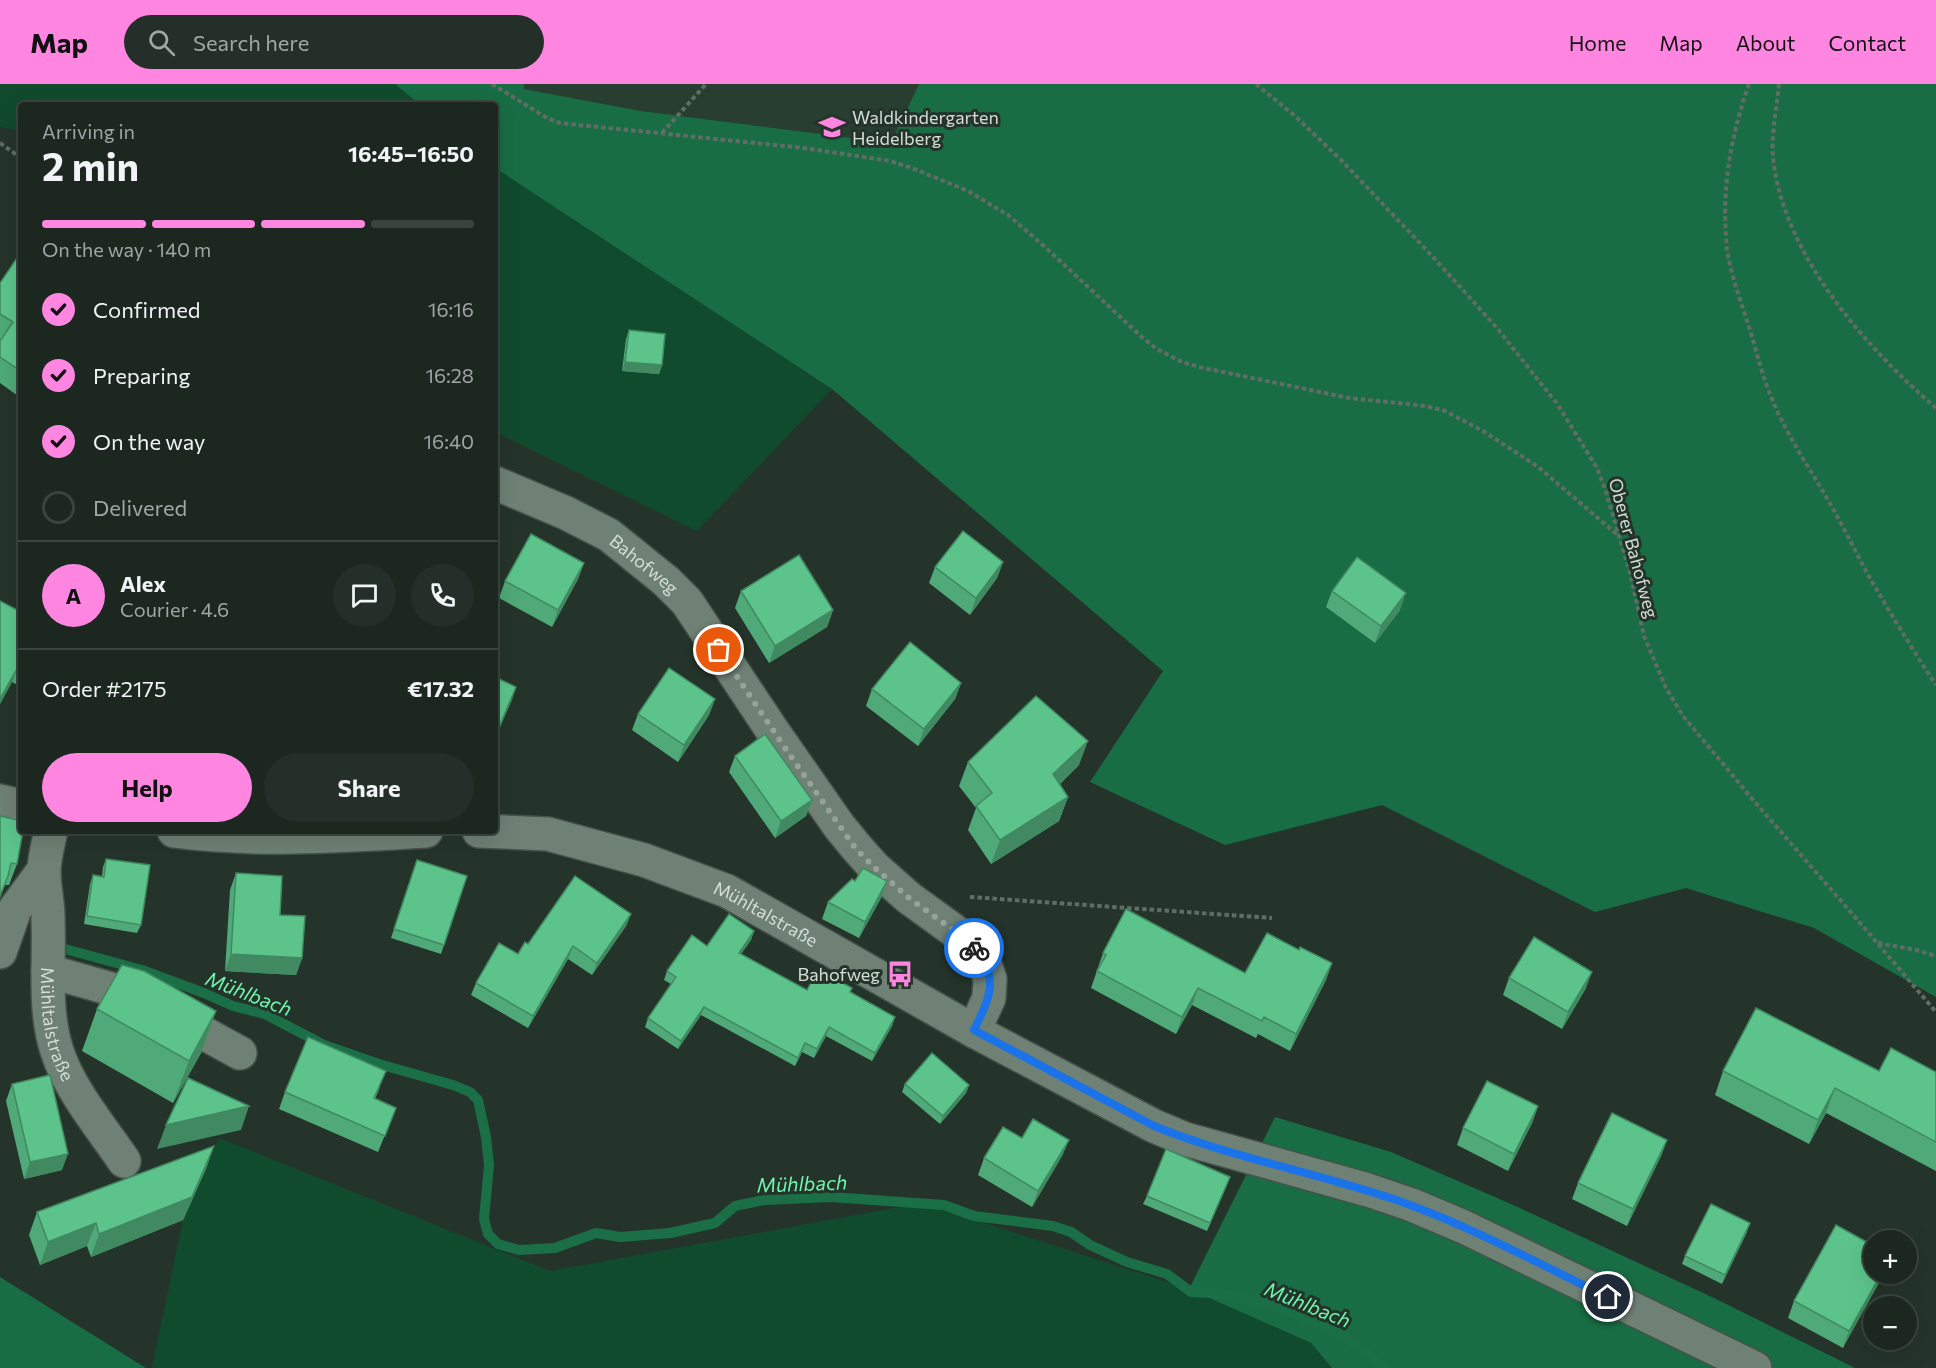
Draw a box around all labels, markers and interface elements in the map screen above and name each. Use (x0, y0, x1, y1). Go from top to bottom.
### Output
search box (124, 15, 544, 69)
text: Map (30, 25, 88, 59)
icon: search (145, 26, 178, 59)
text: Search here (193, 29, 309, 56)
text: Home (1569, 30, 1626, 55)
text: Map (1659, 30, 1703, 55)
text: About (1736, 30, 1795, 55)
text: Contact (1828, 30, 1906, 55)
place label: Waldkindergarten Heidelberg (852, 106, 999, 149)
school or university icon: Waldkindergarten Heidelberg (817, 112, 847, 142)
text: Arriving in (42, 119, 135, 143)
text: 16:45–16:50 (348, 140, 474, 167)
text: 2 min (42, 141, 139, 189)
text: On the way · 140 m (42, 237, 211, 261)
icon: check (42, 293, 75, 326)
text: Confirmed (93, 296, 200, 323)
text: 16:16 (428, 297, 474, 321)
icon: check (42, 359, 75, 392)
text: Preparing (93, 362, 190, 389)
text: 16:28 (425, 363, 474, 387)
icon: check (42, 425, 75, 458)
text: On the way (93, 428, 205, 455)
text: 16:40 (424, 429, 474, 453)
street label: Oberer Bahofweg (1605, 475, 1663, 621)
text: Delivered (93, 494, 187, 521)
street label: Bahofweg (605, 529, 684, 599)
button: chat (333, 564, 396, 627)
button: phone (411, 564, 474, 627)
text: Alex (120, 570, 166, 597)
text: A (66, 582, 81, 609)
text: Courier · 4.6 (120, 597, 229, 621)
pin (693, 624, 744, 675)
icon: bag (702, 633, 735, 666)
text: Order #2175 (42, 675, 167, 702)
text: €17.32 (407, 675, 474, 702)
button: Help (42, 753, 252, 822)
button: Share (264, 753, 474, 822)
street label: Mühltalstraße (711, 876, 822, 951)
courier (944, 918, 1004, 978)
icon: bike (958, 932, 991, 965)
bus stop icon: Bahofweg (885, 959, 915, 989)
place label: Bahofweg (798, 963, 880, 985)
water label: Mühlbach (202, 966, 296, 1020)
street label: Mühltalstraße (37, 967, 79, 1085)
water label: Mühlbach (756, 1169, 848, 1197)
map controls (1863, 1230, 1917, 1350)
button: + (1863, 1230, 1917, 1284)
pin (1582, 1271, 1633, 1322)
water label: Mühlbach (1262, 1276, 1354, 1332)
icon: home (1591, 1280, 1624, 1313)
button: − (1863, 1296, 1917, 1350)

